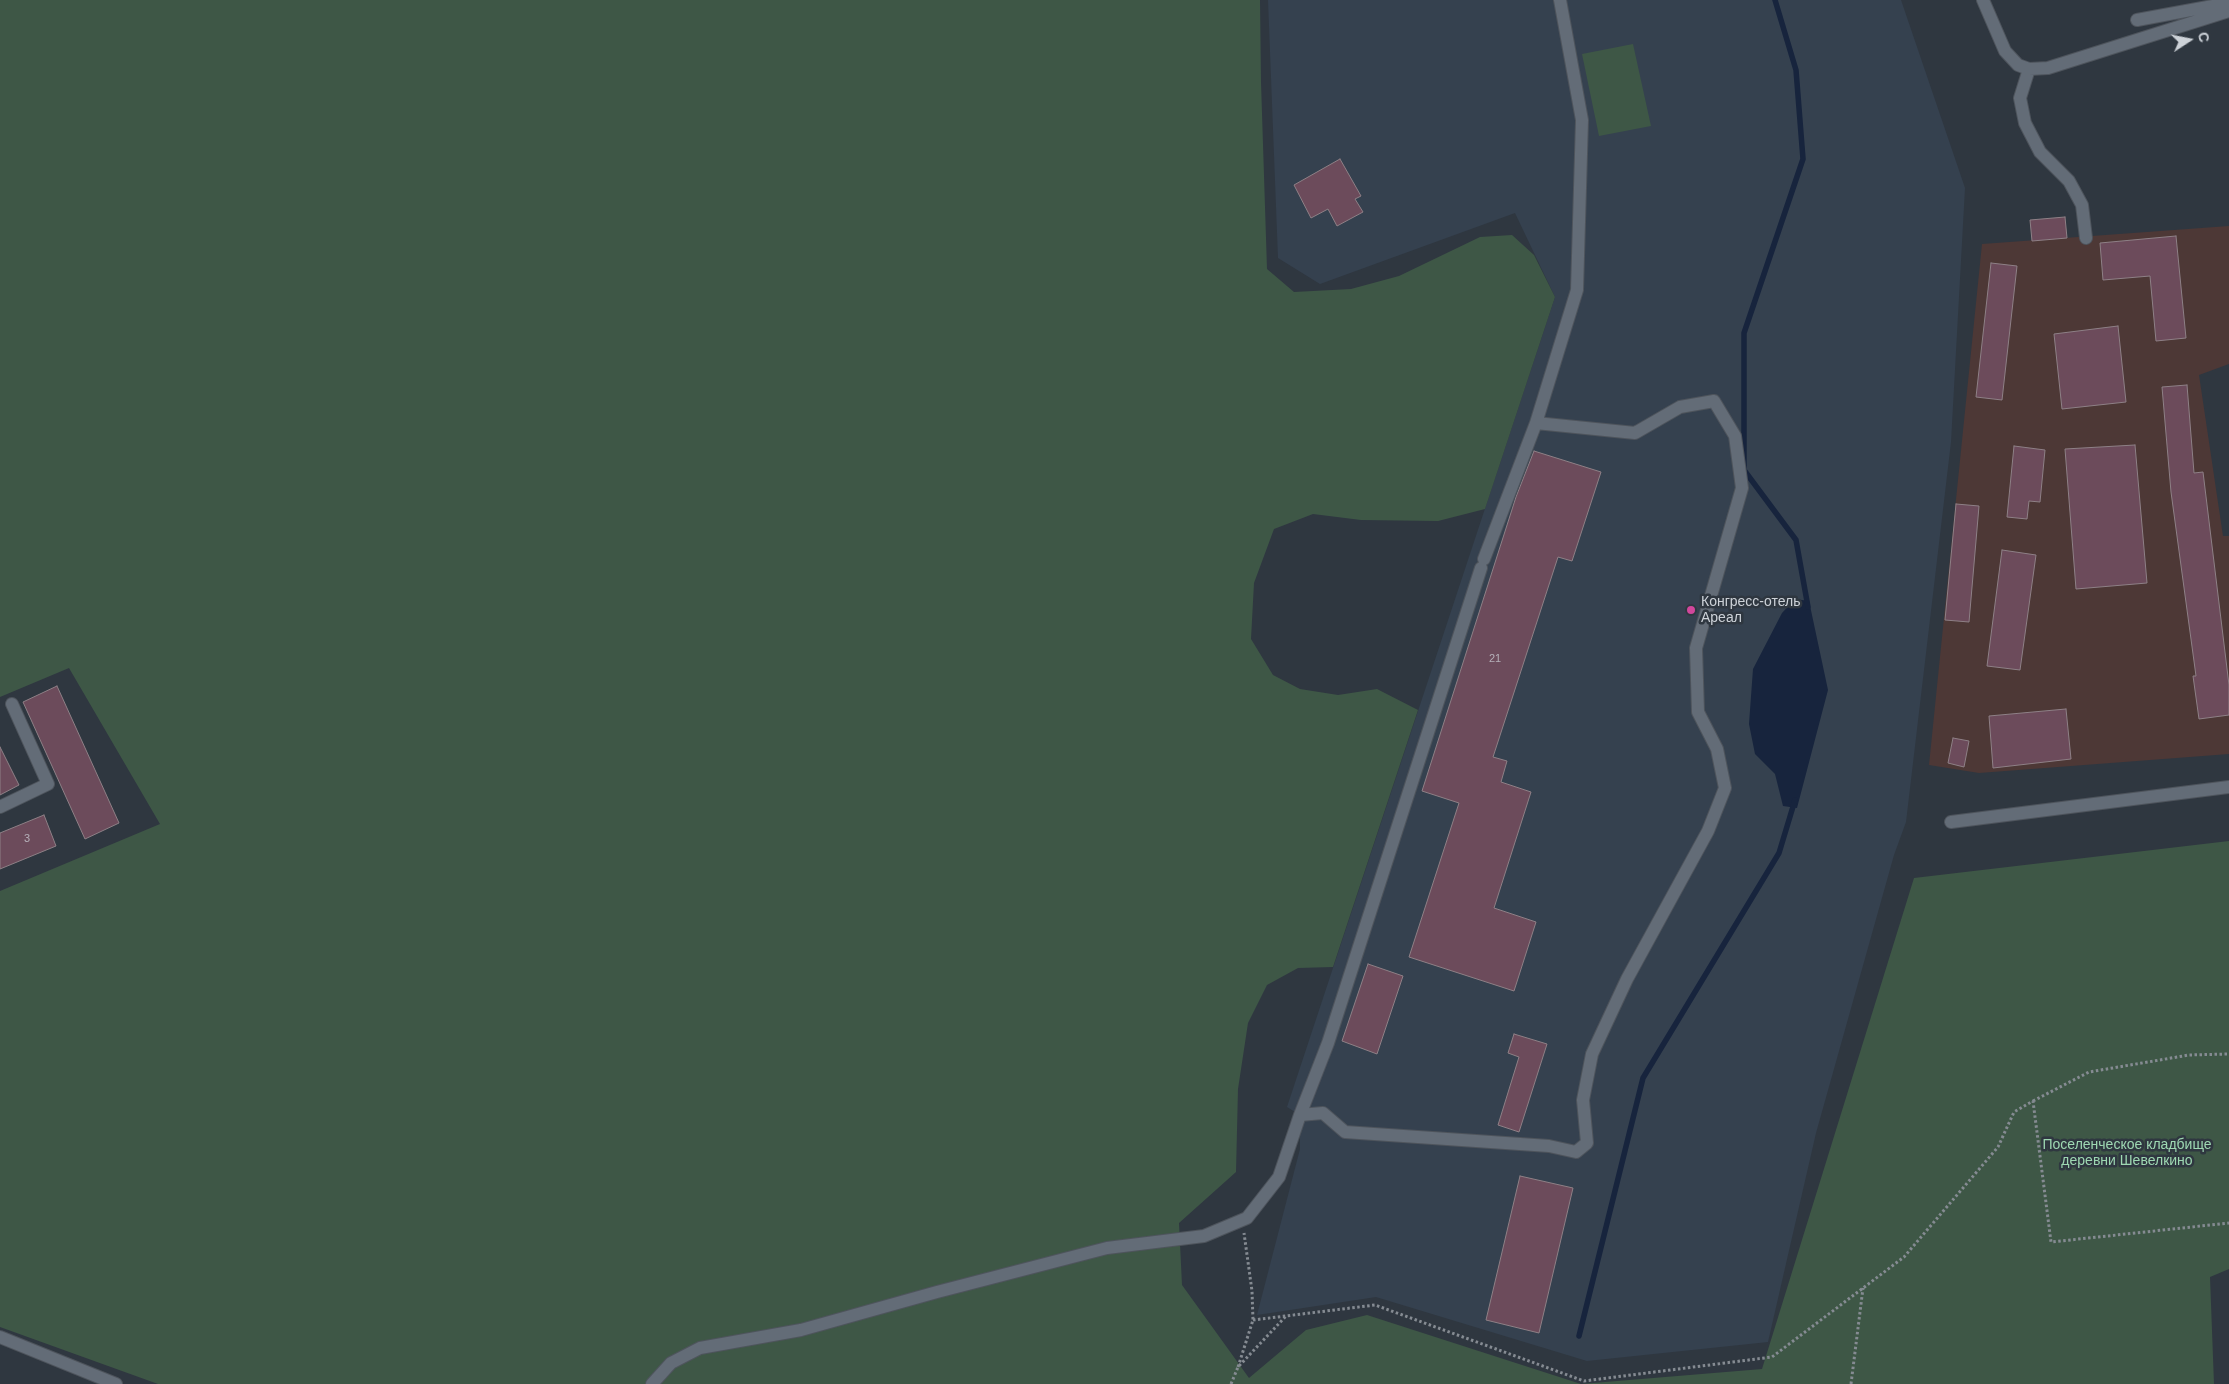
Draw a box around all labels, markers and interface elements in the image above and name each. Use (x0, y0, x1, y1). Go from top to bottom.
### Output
north arrow (2164, 15, 2214, 65)
text: С (2195, 31, 2213, 44)
place label: Конгресс-отель Ареал (1701, 594, 1801, 626)
marker: Конгресс-отель Ареал (1685, 604, 1697, 616)
house number: 21 (1489, 652, 1501, 666)
house number: 3 (24, 832, 30, 846)
park label: Поселенческое кладбище деревни Шевелкино (2042, 1137, 2212, 1170)

